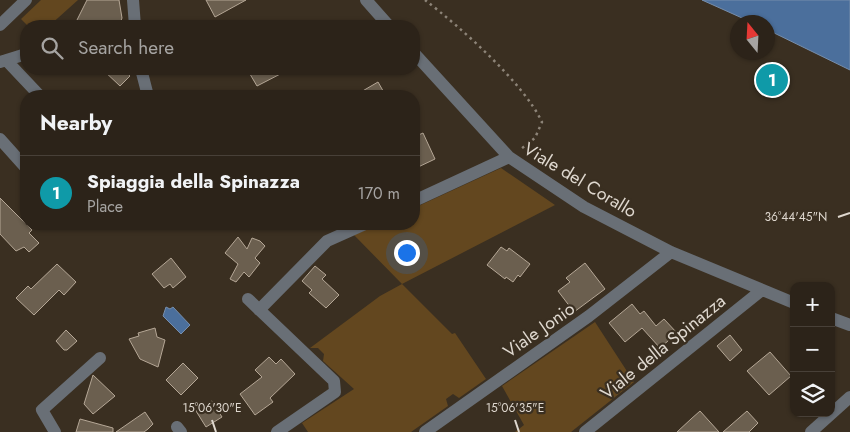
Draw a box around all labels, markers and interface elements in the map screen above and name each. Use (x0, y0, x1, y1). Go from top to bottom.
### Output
north arrow (730, 15, 775, 60)
search box (20, 20, 420, 75)
icon: search (38, 34, 66, 62)
text: Search here (78, 34, 174, 61)
pin: 1 (756, 61, 788, 99)
text: Nearby (40, 108, 112, 138)
street label: Viale del Corallo (518, 136, 642, 224)
text: Spiaggia della Spinazza (87, 168, 300, 195)
text: 1 (52, 182, 60, 205)
text: 170 m (358, 182, 400, 205)
text: Place (87, 195, 123, 218)
text: 36°44'45"N (765, 208, 827, 226)
your location (394, 240, 420, 266)
map controls (790, 282, 835, 417)
button: + (790, 282, 835, 327)
street label: Viale della Spinazza (595, 288, 731, 406)
street label: Viale Jonio (498, 296, 580, 364)
button: − (790, 327, 835, 372)
button: layers (790, 372, 835, 417)
text: 15°06'30"E (183, 399, 241, 417)
text: 15°06'35"E (486, 399, 544, 417)

